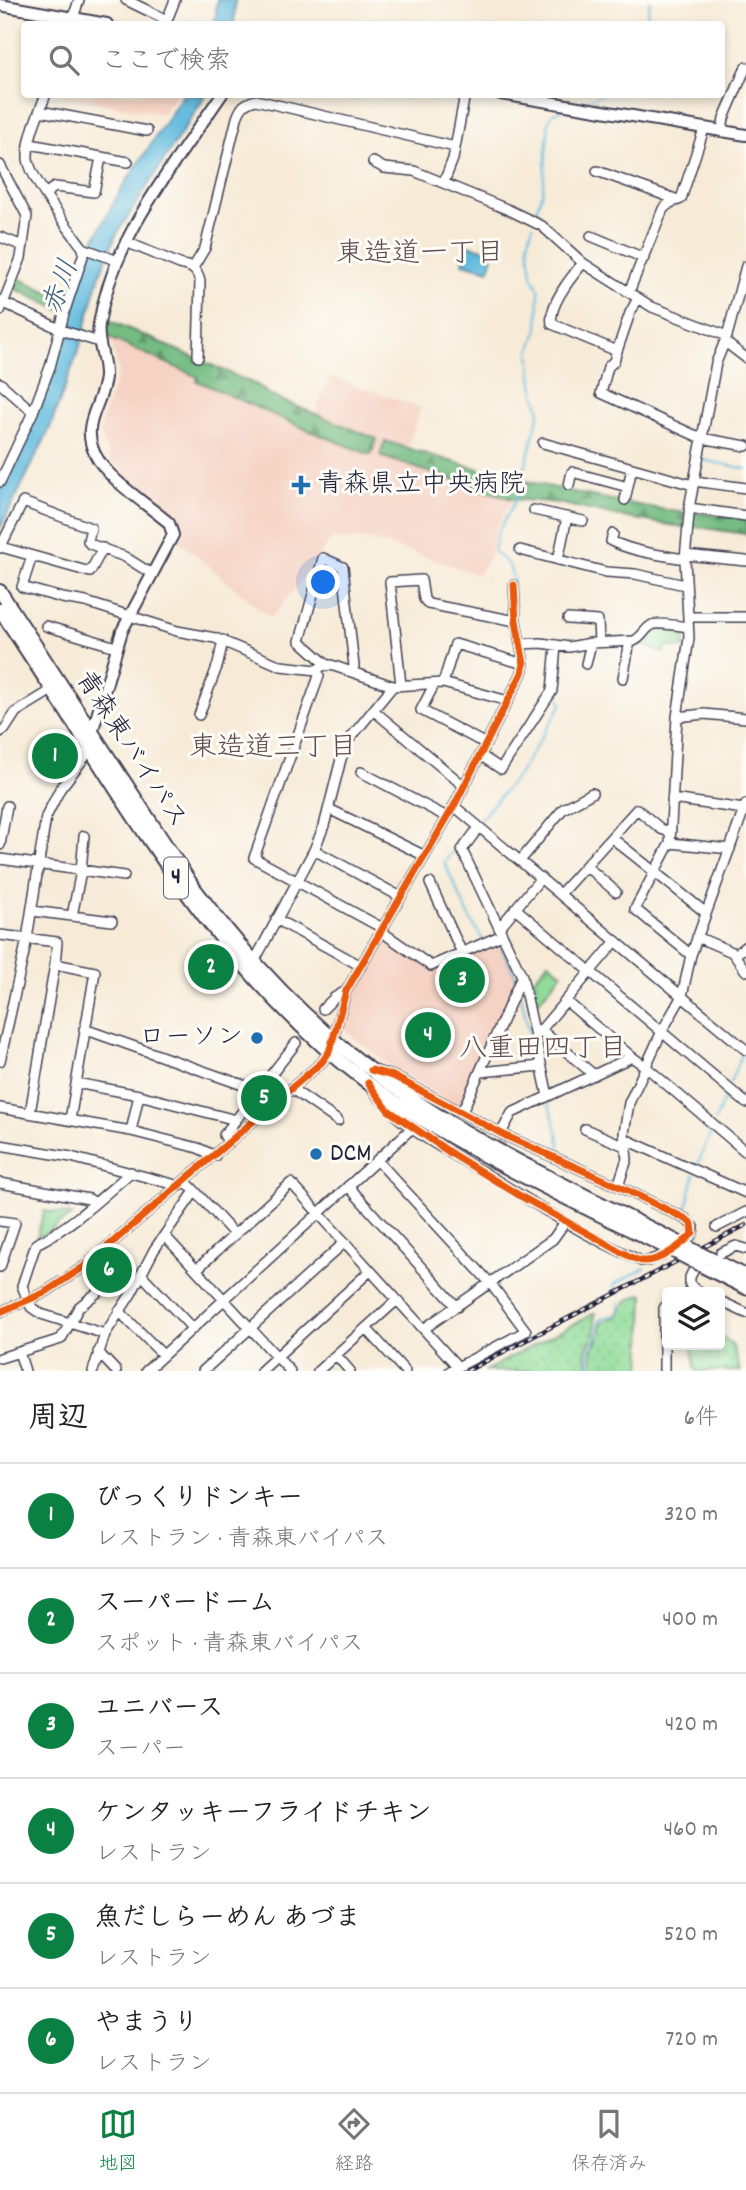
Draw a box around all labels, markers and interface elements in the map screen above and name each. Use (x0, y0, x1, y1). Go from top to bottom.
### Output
search box (21, 21, 725, 98)
icon: search (45, 41, 83, 79)
text: ここで検索 (101, 44, 231, 81)
district label: 東造道一丁目 (336, 236, 504, 276)
water label: 赤川 (35, 255, 91, 321)
place label: 青森県立中央病院 (317, 467, 525, 504)
marker: 青森県立中央病院 (291, 475, 311, 495)
your location (306, 565, 340, 599)
street label: 青森東バイパス (65, 664, 195, 836)
pin: 1 (32, 730, 78, 782)
district label: 東造道三丁目 (189, 730, 357, 770)
road number: 4 (164, 858, 188, 898)
pin: 2 (188, 941, 234, 993)
pin: 3 (439, 954, 485, 1006)
pin: 4 (405, 1009, 451, 1061)
place label: ローソン (139, 1020, 243, 1057)
marker: ローソン (249, 1030, 265, 1046)
district label: 八重田四丁目 (459, 1031, 627, 1071)
pin: 5 (241, 1072, 287, 1124)
place label: DCM (330, 1136, 372, 1173)
marker: DCM (308, 1146, 324, 1162)
pin: 6 (86, 1244, 132, 1296)
map controls (662, 1287, 725, 1350)
button: layers (662, 1287, 725, 1350)
text: 周辺 (28, 1399, 88, 1442)
text: 6件 (684, 1403, 718, 1436)
text: びっくりドンキー (95, 1481, 303, 1518)
text: 1 (48, 1499, 54, 1532)
text: 320 m (664, 1499, 718, 1532)
text: レストラン · 青森東バイパス (95, 1524, 388, 1557)
text: スーパードーム (95, 1586, 275, 1623)
text: 2 (46, 1604, 56, 1637)
text: 400 m (662, 1604, 718, 1637)
text: スポット · 青森東バイパス (95, 1629, 363, 1662)
text: ユニバース (95, 1691, 223, 1728)
text: 3 (46, 1709, 56, 1742)
text: 420 m (665, 1709, 718, 1742)
text: スーパー (95, 1734, 186, 1767)
text: ケンタッキーフライドチキン (95, 1796, 431, 1833)
text: 4 (46, 1814, 56, 1847)
text: 460 m (664, 1814, 718, 1847)
text: レストラン (95, 1839, 212, 1872)
text: 魚だしらーめん あづま (95, 1901, 361, 1938)
text: 5 (46, 1919, 56, 1952)
text: 520 m (664, 1919, 718, 1952)
text: レストラン (95, 1944, 212, 1977)
text: やまうり (95, 2006, 199, 2043)
text: 6 (45, 2024, 57, 2057)
text: 720 m (666, 2024, 718, 2057)
text: レストラン (95, 2049, 212, 2082)
tab: 地図 (99, 2105, 137, 2179)
tab: 経路 (335, 2105, 373, 2179)
tab: 保存済み (571, 2105, 647, 2179)

